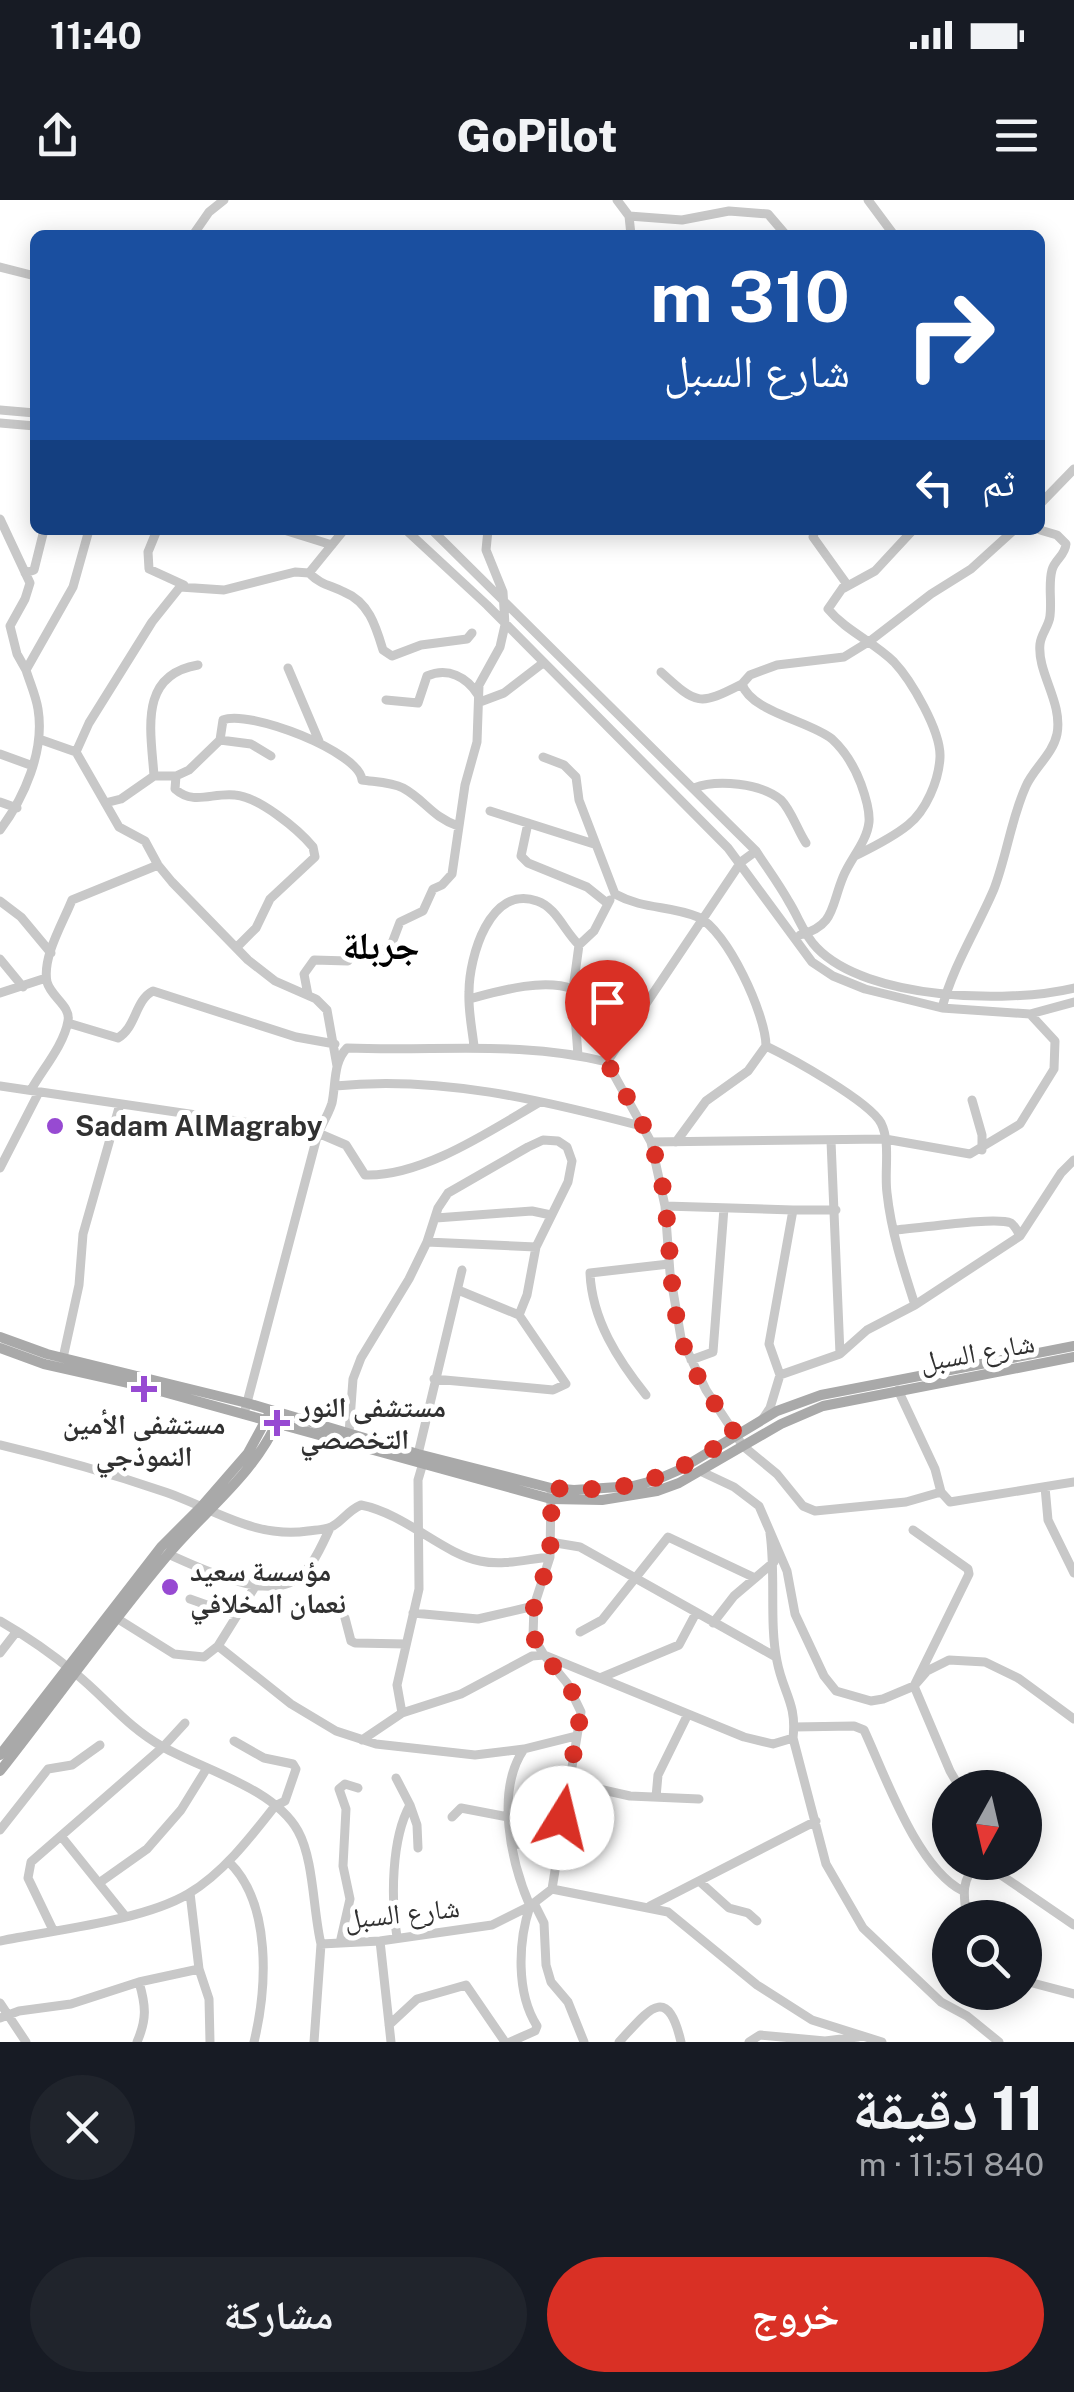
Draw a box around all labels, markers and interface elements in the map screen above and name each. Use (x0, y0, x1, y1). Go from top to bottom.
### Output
text: 11:40 (50, 13, 142, 58)
icon: share (30, 108, 85, 163)
icon: menu (989, 108, 1044, 163)
text: GoPilot (457, 109, 617, 162)
text: 310 m (650, 255, 850, 338)
icon: right (885, 270, 1015, 400)
text: شارع السبل (664, 344, 850, 397)
icon: left (907, 460, 962, 515)
text: ثم (982, 460, 1015, 505)
district label: جربلة (342, 923, 420, 968)
pin (565, 960, 650, 1063)
icon: arrive (580, 975, 635, 1030)
place label: Sadam AlMagraby (75, 1109, 323, 1142)
marker: Sadam AlMagraby (44, 1115, 66, 1137)
street label: شارع السبل (917, 1325, 1037, 1380)
marker: مستشفى الأمين النموذجي (131, 1376, 157, 1402)
place label: مستشفى النور التخصصي (299, 1390, 446, 1462)
place label: مستشفى الأمين النموذجي (63, 1407, 225, 1479)
marker: مستشفى النور التخصصي (264, 1410, 290, 1436)
place label: مؤسسة سعيد نعمان المخلافي (190, 1554, 346, 1626)
marker: مؤسسة سعيد نعمان المخلافي (159, 1576, 181, 1598)
position arrow (510, 1766, 614, 1870)
north arrow (932, 1770, 1042, 1880)
map controls (932, 1770, 1042, 2010)
street label: شارع السبل (343, 1890, 462, 1937)
button: search (932, 1900, 1042, 2010)
text: 11 دقيقة (852, 2073, 1044, 2144)
button: close (30, 2075, 135, 2180)
text: 840 m · 11:51 (859, 2146, 1044, 2183)
button: مشاركة (30, 2257, 527, 2372)
button: خروج (547, 2257, 1044, 2372)

